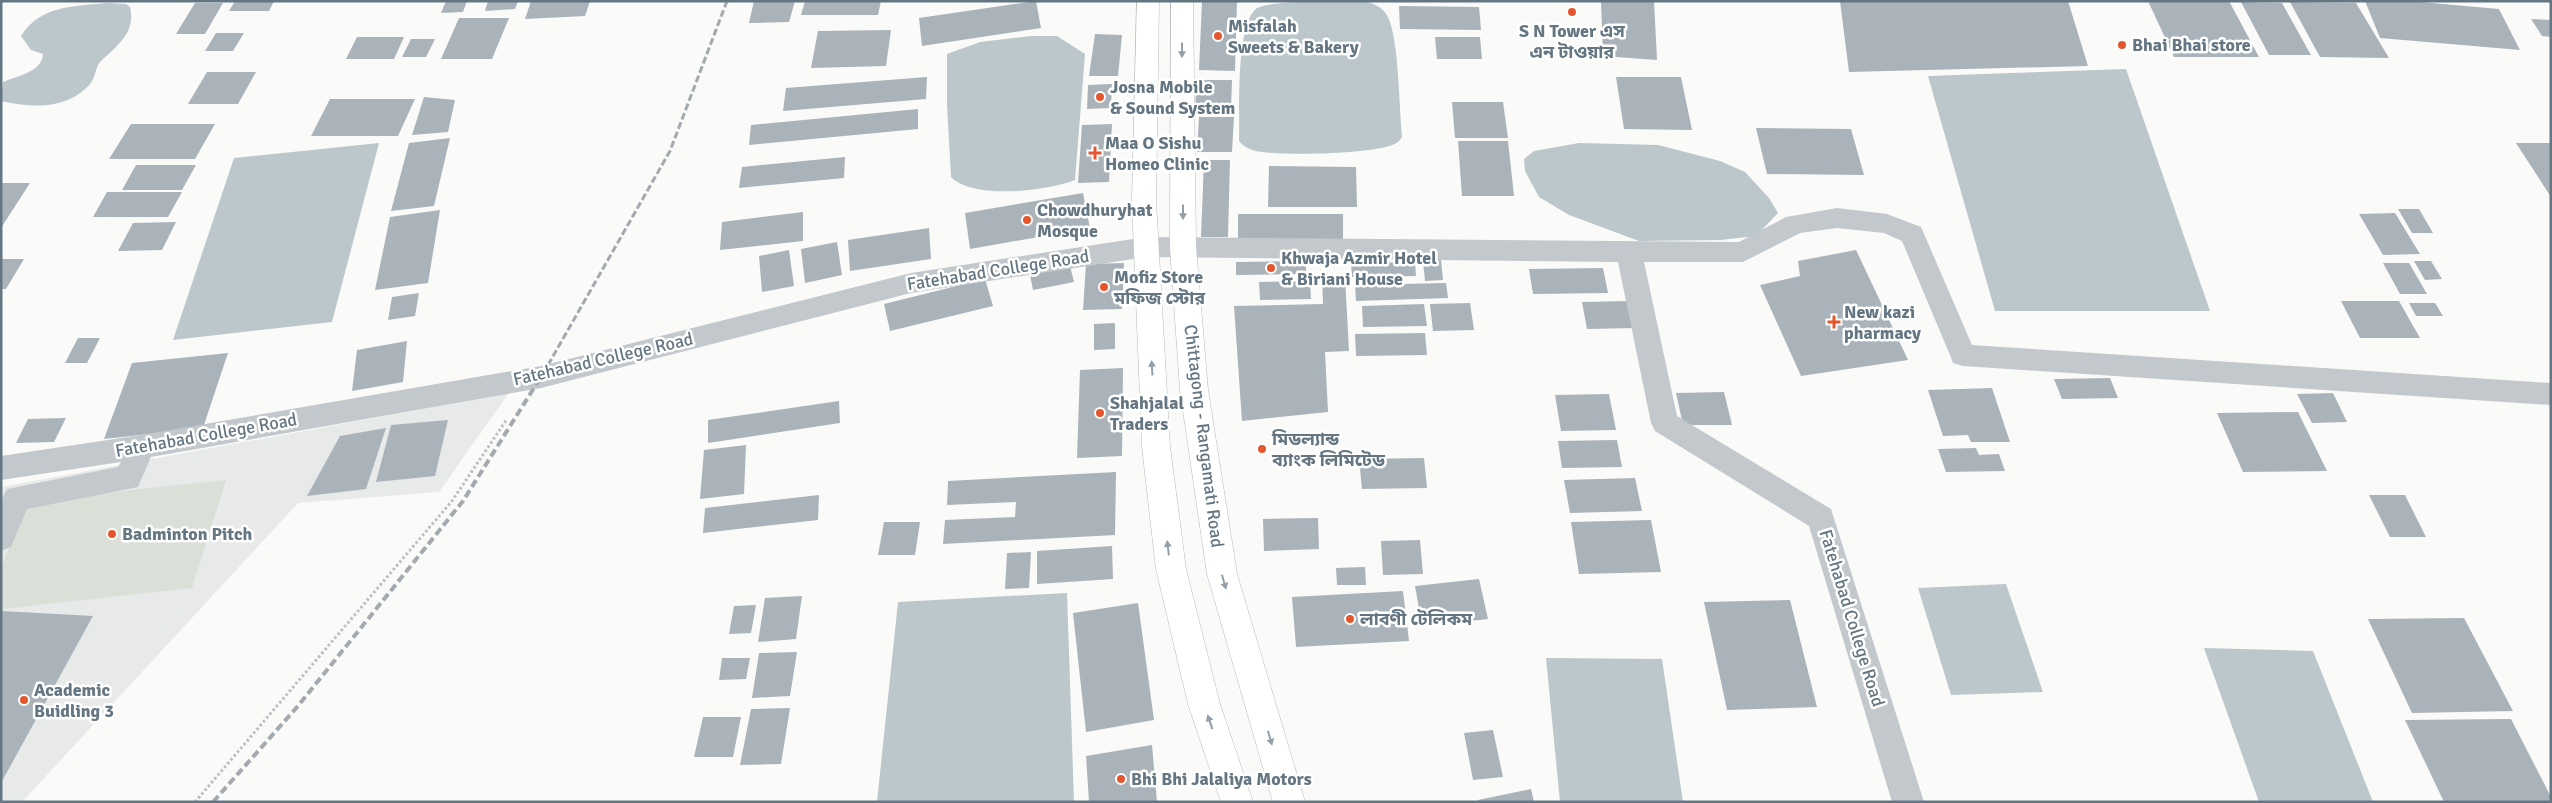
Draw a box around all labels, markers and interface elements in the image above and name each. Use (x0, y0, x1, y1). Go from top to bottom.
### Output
marker: S N Tower এস এন টাওয়ার (1566, 6, 1578, 18)
place label: Misfalah Sweets & Bakery (1228, 15, 1359, 58)
place label: S N Tower এস এন টাওয়ার (1519, 20, 1625, 63)
marker: Misfalah Sweets & Bakery (1212, 30, 1224, 42)
place label: Bhai Bhai store (2132, 34, 2251, 56)
marker: Bhai Bhai store (2116, 39, 2128, 51)
one-way arrow (1178, 42, 1186, 58)
place label: Josna Mobile & Sound System (1110, 76, 1235, 119)
marker: Josna Mobile & Sound System (1094, 91, 1106, 103)
place label: Maa O Sishu Homeo Clinic (1105, 132, 1210, 175)
marker: Maa O Sishu Homeo Clinic (1089, 147, 1101, 159)
place label: Chowdhuryhat Mosque (1037, 199, 1153, 242)
one-way arrow (1179, 205, 1187, 221)
marker: Chowdhuryhat Mosque (1021, 214, 1033, 226)
street label: Fatehabad College Road (905, 245, 1091, 295)
place label: Khwaja Azmir Hotel & Biriani House (1281, 247, 1437, 290)
marker: Khwaja Azmir Hotel & Biriani House (1265, 262, 1277, 274)
place label: Mofiz Store মফিজ স্টোর (1113, 266, 1206, 309)
marker: Mofiz Store মফিজ স্টোর (1098, 281, 1110, 293)
place label: New kazi pharmacy (1844, 301, 1921, 344)
marker: New kazi pharmacy (1828, 316, 1840, 328)
street label: Chittagong - Rangamati Road (1179, 323, 1229, 549)
street label: Fatehabad College Road (511, 328, 695, 390)
one-way arrow (1148, 360, 1156, 376)
place label: Shahjalal Traders (1110, 392, 1184, 435)
marker: Shahjalal Traders (1094, 407, 1106, 419)
street label: Fatehabad College Road (113, 408, 299, 462)
place label: মিডল্যান্ড ব্যাংক লিমিটেড (1271, 428, 1386, 471)
marker: মিডল্যান্ড ব্যাংক লিমিটেড (1256, 443, 1268, 455)
place label: Badminton Pitch (122, 523, 253, 545)
street label: Fatehabad College Road (1815, 527, 1889, 709)
marker: Badminton Pitch (106, 528, 118, 540)
one-way arrow (1164, 539, 1172, 555)
one-way arrow (1221, 575, 1229, 590)
place label: লাবণী টেলিকম (1359, 608, 1473, 630)
marker: লাবণী টেলিকম (1344, 613, 1356, 625)
place label: Academic Buidling 3 (34, 679, 114, 722)
marker: Academic Buidling 3 (18, 694, 30, 706)
one-way arrow (1206, 715, 1213, 730)
one-way arrow (1266, 731, 1274, 746)
place label: Bhi Bhi Jalaliya Motors (1131, 768, 1312, 790)
marker: Bhi Bhi Jalaliya Motors (1115, 773, 1127, 785)

